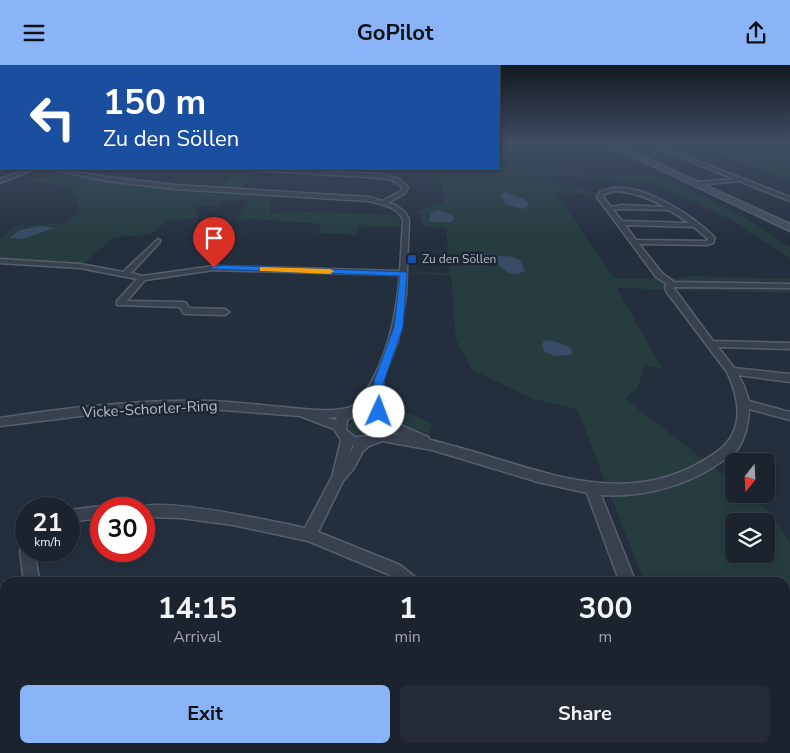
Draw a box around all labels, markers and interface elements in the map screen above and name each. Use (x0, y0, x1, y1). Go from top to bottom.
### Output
text: GoPilot (357, 18, 433, 48)
icon: menu (20, 19, 48, 47)
icon: share (742, 19, 770, 47)
text: 150 m (103, 79, 206, 126)
icon: left (20, 85, 85, 150)
text: Zu den Söllen (103, 124, 239, 154)
pin (193, 217, 235, 268)
icon: arrive (200, 224, 228, 252)
place label: Zu den Söllen (422, 251, 496, 267)
marker: Zu den Söllen (406, 253, 418, 265)
position arrow (352, 385, 404, 437)
street label: Vicke-Schorler-Ring (81, 395, 218, 423)
north arrow (725, 453, 775, 503)
map controls (725, 453, 775, 563)
speed limit sign: 30 (90, 497, 155, 562)
text: 21 (32, 506, 63, 540)
button: layers (725, 513, 775, 563)
text: km/h (34, 534, 61, 550)
text: 14:15 (158, 588, 237, 629)
text: 1 (399, 588, 417, 629)
text: 300 (578, 588, 632, 629)
text: Arrival (173, 626, 221, 648)
text: min (394, 626, 421, 648)
text: m (599, 626, 612, 648)
button: Exit (20, 685, 390, 743)
button: Share (400, 685, 770, 743)

